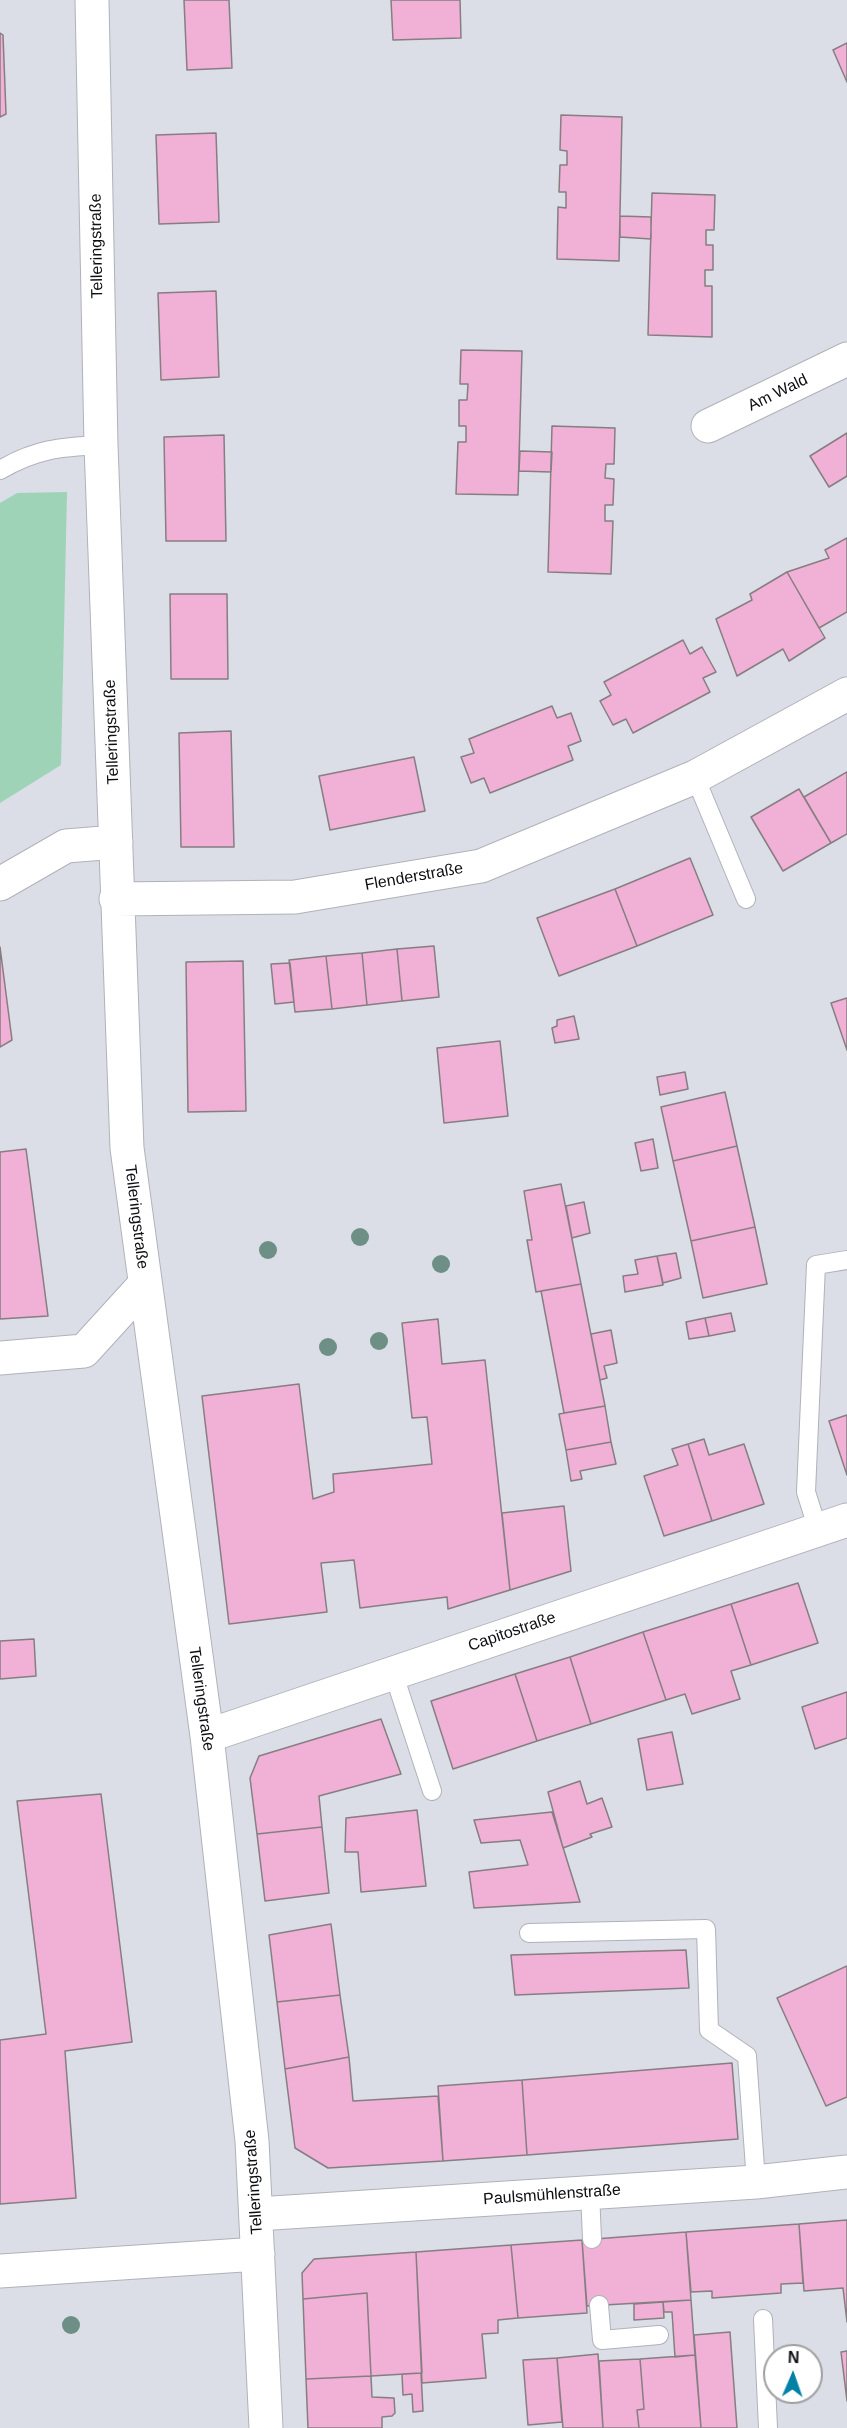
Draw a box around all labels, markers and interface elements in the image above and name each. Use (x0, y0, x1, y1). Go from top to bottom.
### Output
street label: Telleringstraße (86, 193, 108, 299)
street label: Am Wald (745, 370, 811, 416)
street label: Telleringstraße (101, 679, 123, 785)
street label: Flenderstraße (363, 859, 465, 895)
street label: Telleringstraße (120, 1164, 152, 1270)
street label: Capitostraße (466, 1608, 558, 1656)
street label: Telleringstraße (184, 1646, 218, 1752)
street label: Telleringstraße (241, 2129, 267, 2235)
street label: Paulsmühlenstraße (483, 2181, 621, 2209)
north arrow (763, 2344, 823, 2404)
text: N (788, 2349, 800, 2366)

